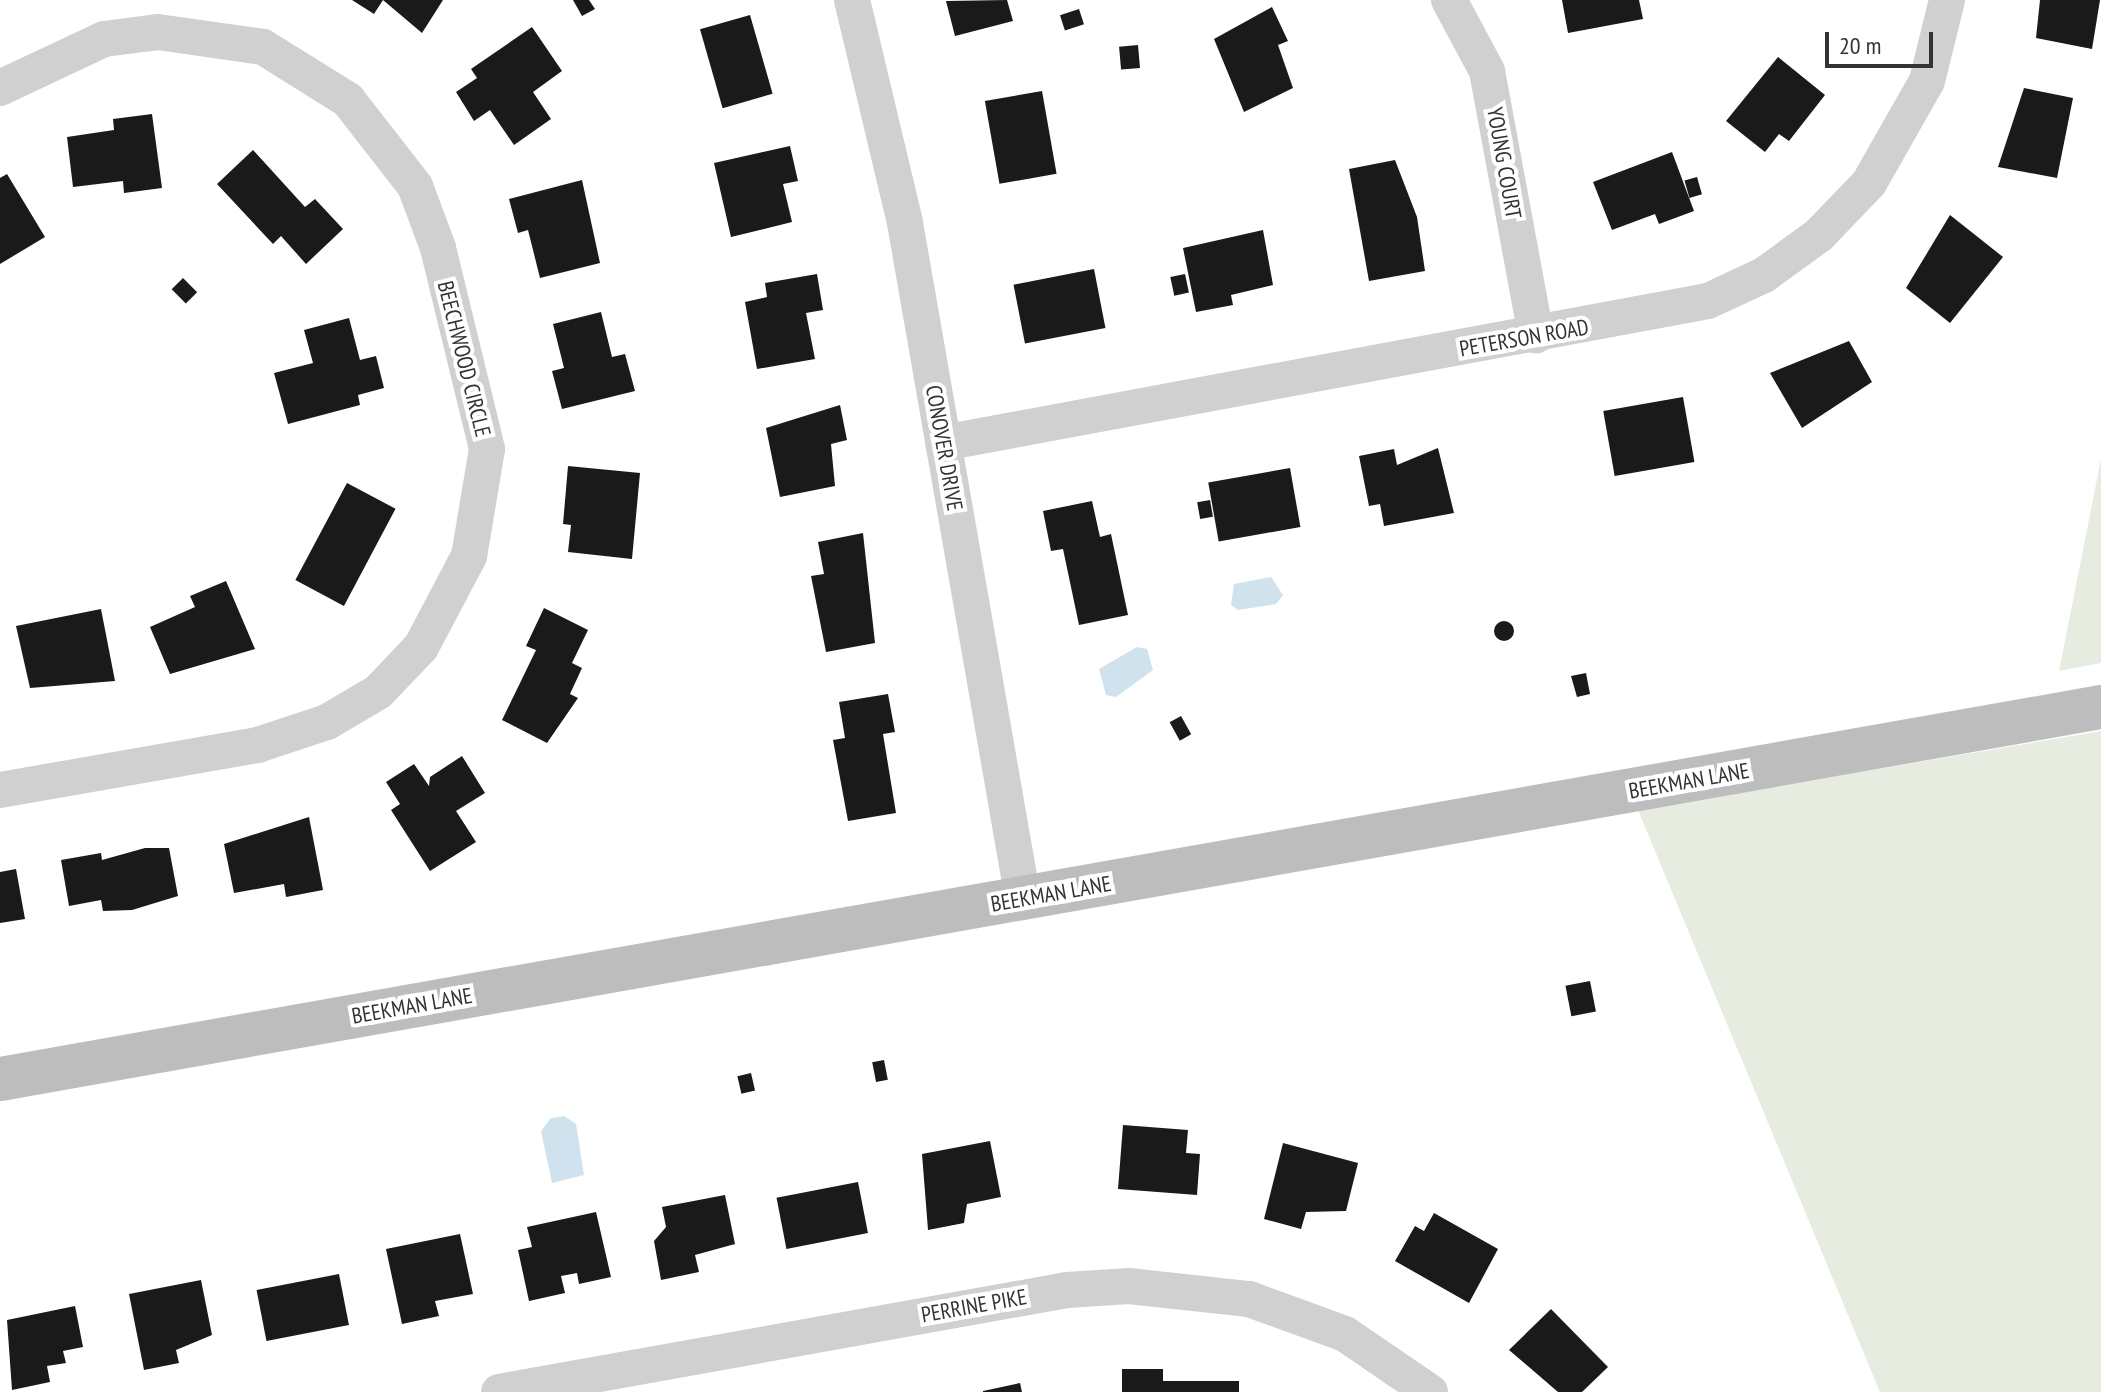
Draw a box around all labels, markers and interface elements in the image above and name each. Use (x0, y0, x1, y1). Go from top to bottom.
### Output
scale bar (1829, 16, 1937, 66)
text: 20 m (1839, 30, 1881, 61)
street label: YOUNG COURT (1481, 105, 1527, 221)
street label: BEECHWOOD CIRCLE (432, 278, 496, 440)
street label: PETERSON ROAD (1457, 314, 1591, 362)
street label: CONOVER DRIVE (920, 383, 968, 513)
street label: BEEKMAN LANE (1627, 757, 1751, 805)
street label: BEEKMAN LANE (989, 870, 1113, 918)
street label: BEEKMAN LANE (350, 982, 474, 1030)
street label: PERRINE PIKE (919, 1284, 1029, 1328)

